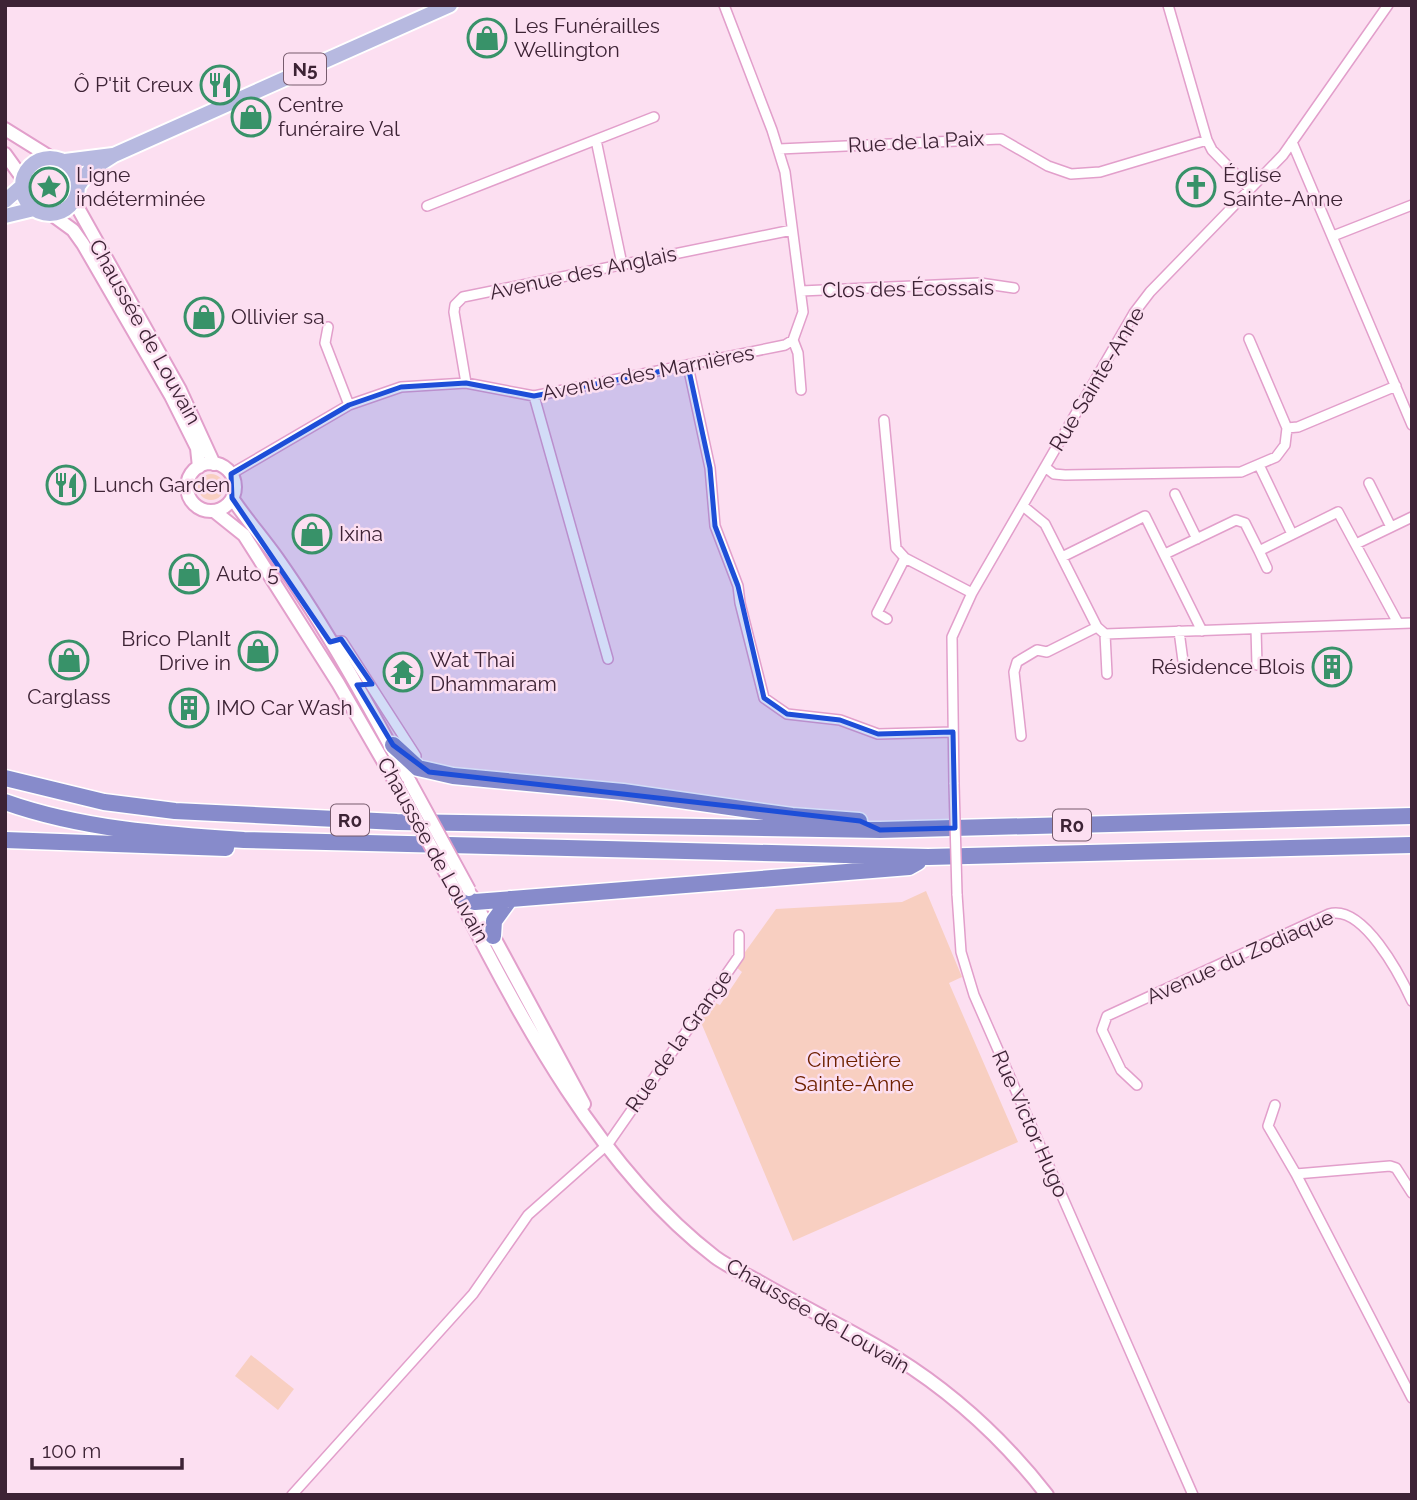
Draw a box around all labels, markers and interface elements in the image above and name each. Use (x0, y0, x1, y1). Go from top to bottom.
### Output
place label: Les Funérailles Wellington (514, 13, 660, 62)
shop icon: Les Funérailles Wellington (466, 17, 508, 59)
road number: N5 (284, 54, 326, 85)
restaurant icon: Ô P'tit Creux (199, 64, 241, 106)
place label: Ô P'tit Creux (74, 72, 193, 97)
place label: Centre funéraire Val (278, 92, 400, 141)
shop icon: Centre funéraire Val (230, 96, 272, 138)
street label: Rue de la Paix (847, 125, 985, 158)
place label: Ligne indéterminée (76, 162, 205, 211)
place label: Église Sainte-Anne (1223, 162, 1343, 211)
place icon: Ligne indéterminée (28, 166, 70, 208)
church icon: Église Sainte-Anne (1175, 166, 1217, 208)
street label: Chaussée de Louvain (84, 235, 207, 429)
street label: Avenue des Anglais (487, 240, 679, 305)
street label: Clos des Écossais (822, 275, 994, 302)
shop icon: Ollivier sa (183, 296, 225, 338)
street label: Rue Sainte-Anne (1044, 302, 1149, 455)
place label: Ollivier sa (231, 304, 325, 329)
street label: Avenue des Marnières (540, 340, 756, 405)
restaurant icon: Lunch Garden (45, 464, 87, 506)
place label: Lunch Garden (93, 472, 230, 497)
shop icon: Ixina (291, 513, 333, 555)
place label: Ixina (339, 521, 383, 546)
shop icon: Auto 5 (168, 553, 210, 595)
place label: Auto 5 (216, 561, 279, 586)
place label: Brico PlanIt Drive in (121, 626, 231, 675)
shop icon: Brico PlanIt Drive in (237, 630, 279, 672)
shop icon: Carglass (48, 639, 90, 681)
building icon: Résidence Blois (1311, 646, 1353, 688)
place label: Wat Thai Dhammaram (430, 647, 557, 696)
temple icon: Wat Thai Dhammaram (382, 651, 424, 693)
place label: Résidence Blois (1151, 654, 1305, 679)
place label: Carglass (27, 684, 111, 709)
building icon: IMO Car Wash (168, 687, 210, 729)
place label: IMO Car Wash (216, 695, 353, 720)
street label: Chaussée de Louvain (372, 753, 495, 947)
road number: R0 (331, 804, 369, 835)
road number: R0 (1053, 810, 1091, 840)
street label: Avenue du Zodiaque (1142, 904, 1337, 1009)
street label: Rue de la Grange (620, 965, 737, 1117)
street label: Rue Victor Hugo (987, 1046, 1074, 1201)
park label: Cimetière Sainte-Anne (794, 1047, 914, 1096)
street label: Chaussée de Louvain (722, 1253, 914, 1378)
scale bar (32, 1426, 182, 1470)
text: 100 m (42, 1438, 101, 1463)

